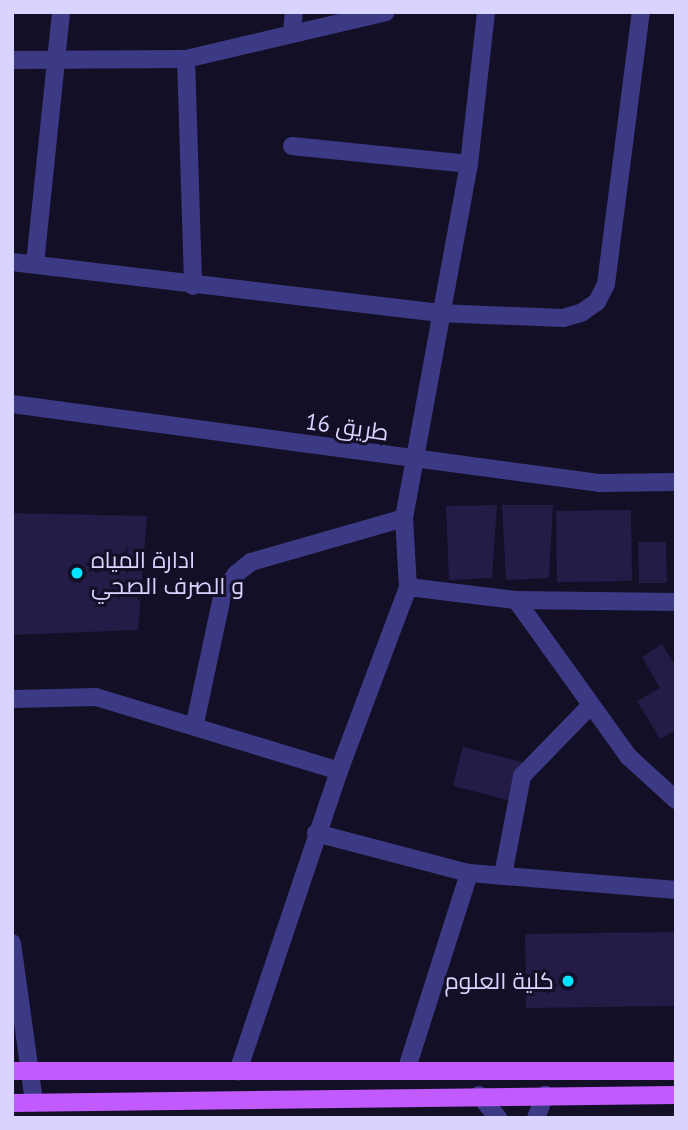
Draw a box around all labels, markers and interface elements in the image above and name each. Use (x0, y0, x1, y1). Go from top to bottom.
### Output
street label: طريق 16 (304, 408, 390, 446)
place label: ادارة المياه و الصرف الصحي (91, 546, 244, 600)
marker: ادارة المياه و الصرف الصحي (69, 565, 85, 581)
place label: كلية العلوم (444, 967, 554, 995)
marker: كلية العلوم (560, 973, 576, 989)

